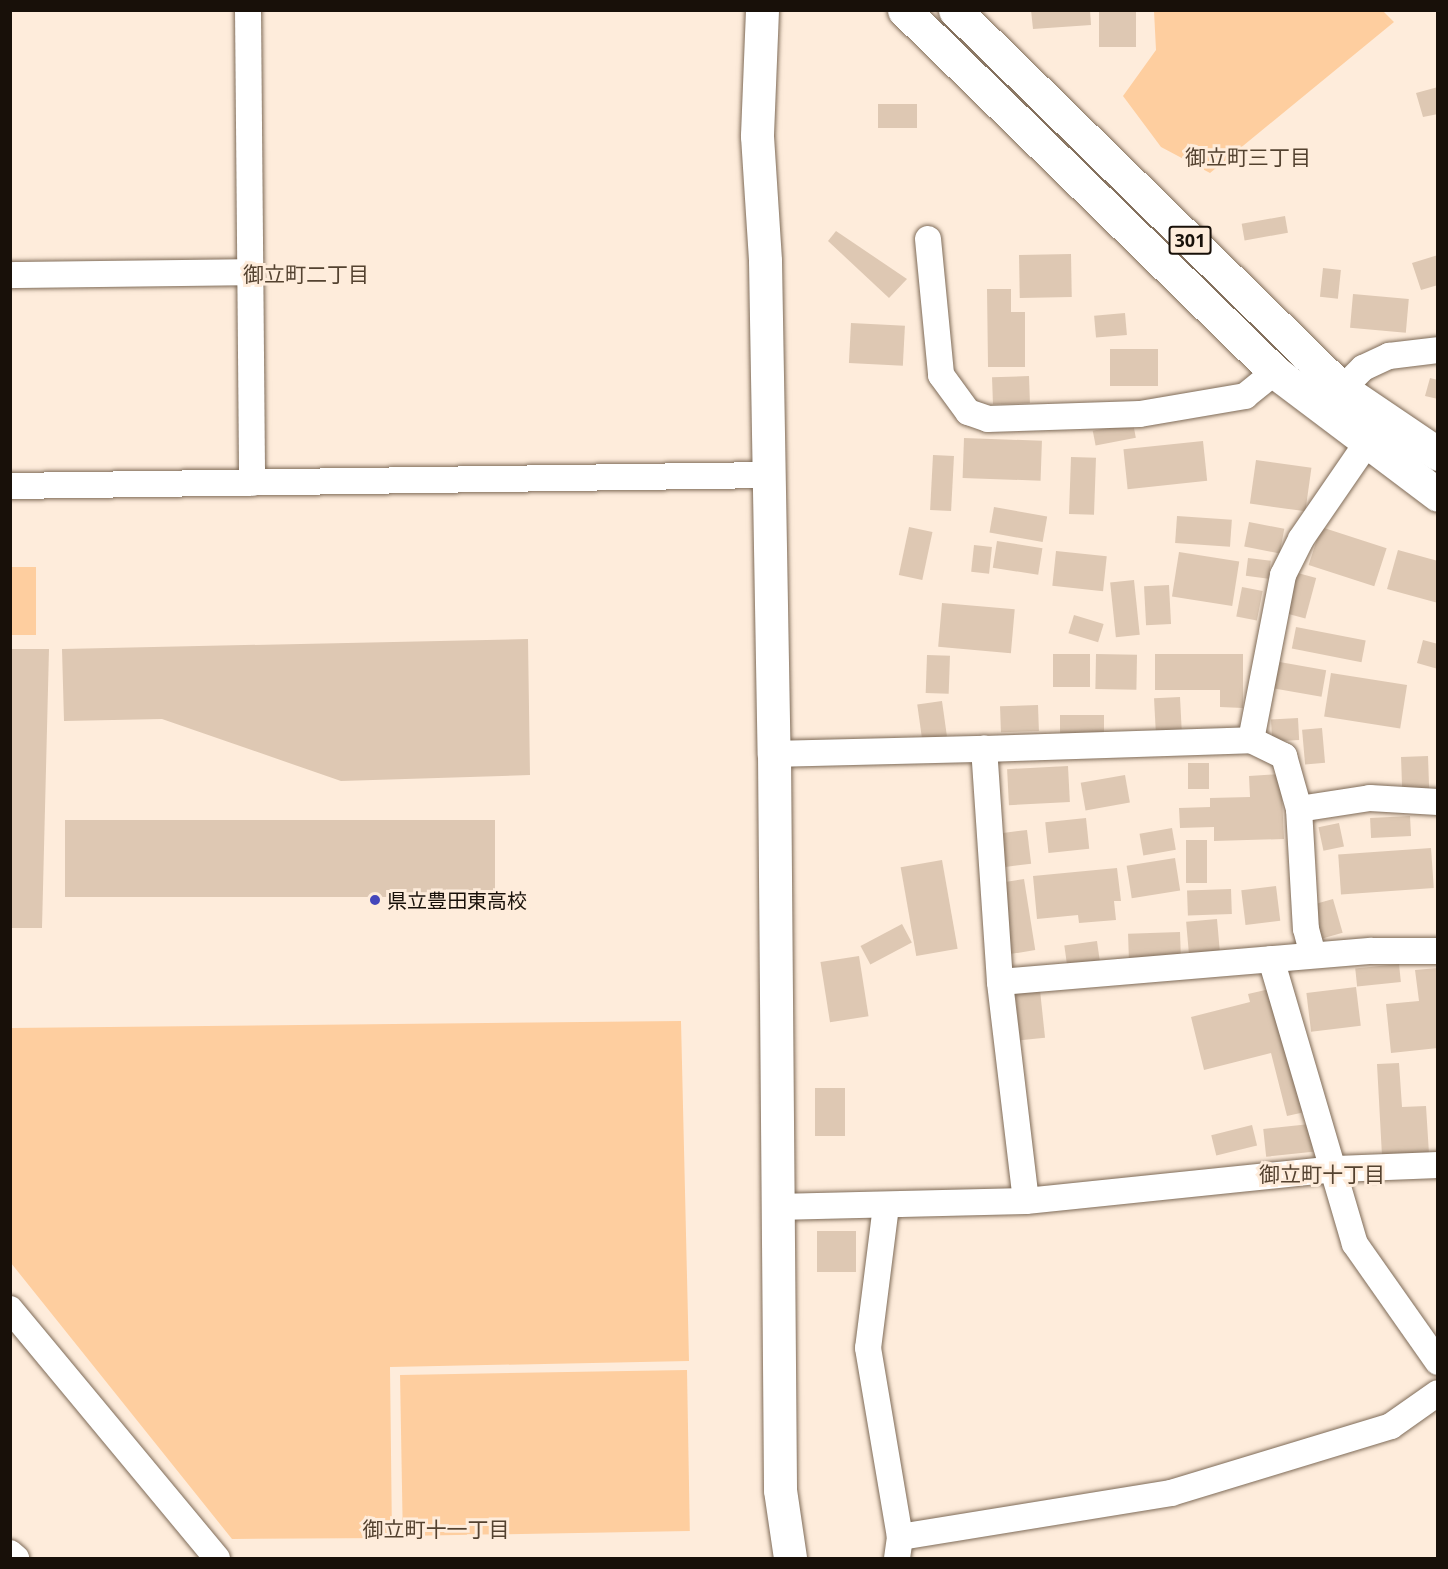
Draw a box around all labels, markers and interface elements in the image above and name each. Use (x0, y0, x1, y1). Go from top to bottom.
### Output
district label: 御立町三丁目 (1185, 144, 1311, 170)
road number: 301 (1168, 225, 1212, 255)
district label: 御立町二丁目 (243, 261, 369, 287)
place label: 県立豊田東高校 (387, 888, 527, 912)
marker: 県立豊田東高校 (368, 893, 382, 907)
district label: 御立町十丁目 (1259, 1161, 1385, 1187)
district label: 御立町十一丁目 (363, 1516, 509, 1542)

